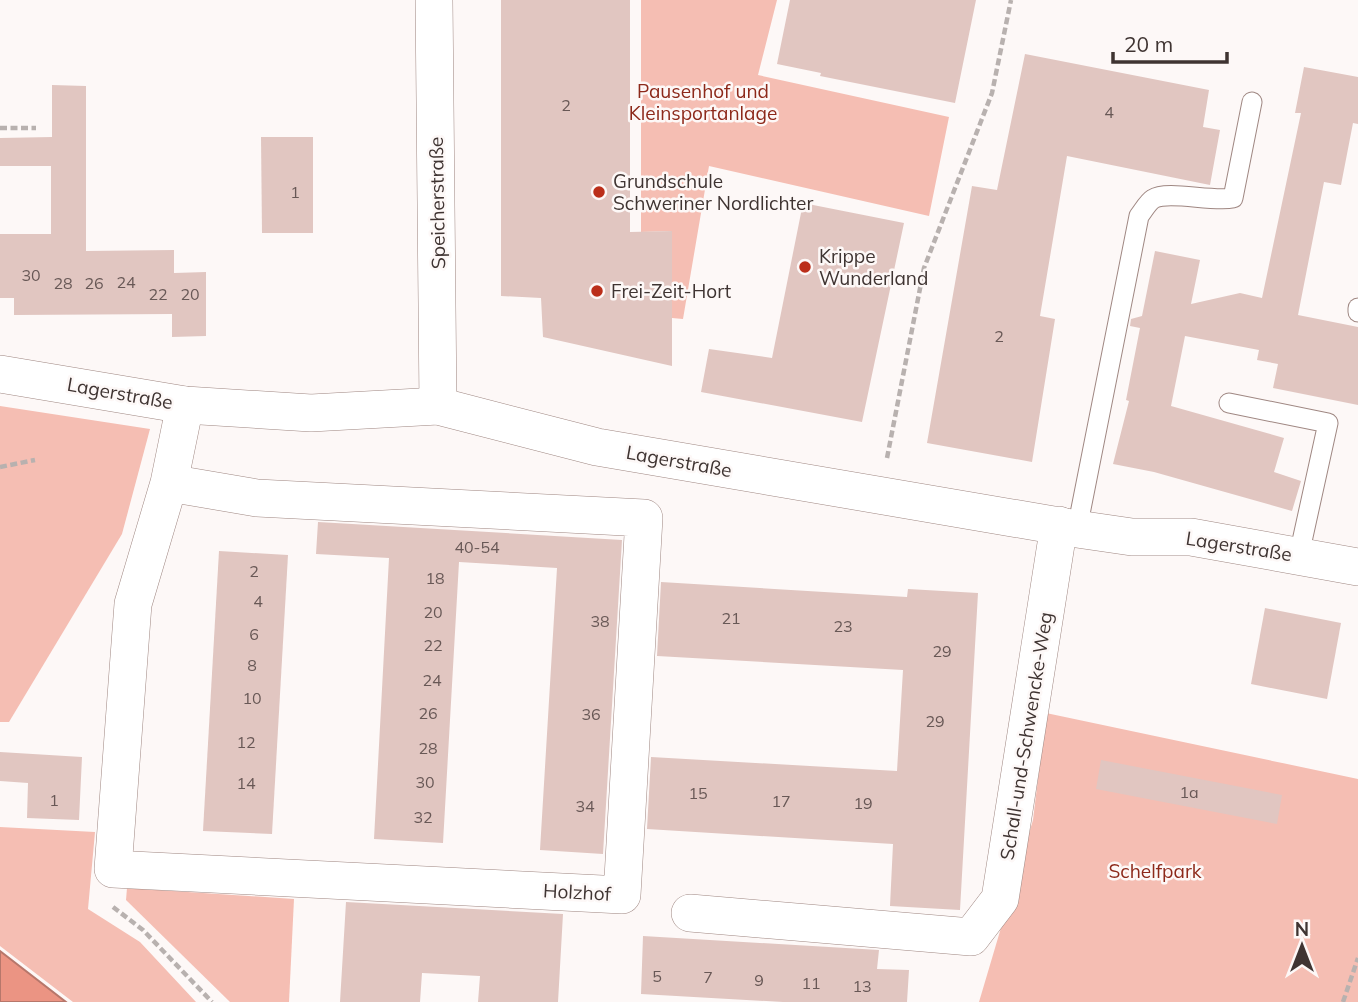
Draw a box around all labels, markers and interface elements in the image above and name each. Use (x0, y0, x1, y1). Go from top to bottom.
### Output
scale bar (1113, 21, 1227, 65)
text: 20 m (1124, 31, 1173, 57)
park label: Pausenhof und Kleinsportanlage (629, 79, 777, 125)
house number: 2 (561, 95, 571, 115)
house number: 4 (1104, 102, 1114, 122)
street label: Speicherstraße (424, 137, 450, 269)
place label: Grundschule Schweriner Nordlichter (613, 169, 813, 215)
house number: 1 (290, 182, 300, 202)
marker: Grundschule Schweriner Nordlichter (591, 184, 607, 200)
place label: Krippe Wunderland (819, 244, 928, 290)
marker: Krippe Wunderland (797, 259, 813, 275)
house number: 30 (21, 265, 41, 285)
house number: 24 (116, 272, 136, 292)
house number: 28 (53, 273, 73, 293)
house number: 26 (84, 273, 104, 293)
place label: Frei-Zeit-Hort (611, 279, 732, 303)
marker: Frei-Zeit-Hort (589, 283, 605, 299)
house number: 22 (148, 284, 168, 304)
house number: 20 (180, 284, 200, 304)
house number: 2 (994, 326, 1004, 346)
street label: Lagerstraße (65, 372, 175, 414)
street label: Lagerstraße (624, 440, 734, 482)
street label: Lagerstraße (1184, 526, 1294, 566)
house number: 40-54 (454, 537, 500, 557)
house number: 2 (249, 561, 259, 581)
house number: 18 (425, 568, 445, 588)
house number: 4 (253, 591, 263, 611)
house number: 20 (423, 602, 443, 622)
house number: 21 (721, 608, 741, 628)
street label: Schall-und-Schwencke-Weg (995, 610, 1057, 862)
house number: 38 (590, 611, 610, 631)
house number: 23 (833, 616, 853, 636)
house number: 6 (249, 624, 259, 644)
house number: 22 (423, 635, 443, 655)
house number: 29 (932, 641, 952, 661)
house number: 8 (247, 655, 257, 675)
house number: 24 (422, 670, 442, 690)
house number: 10 (242, 688, 262, 708)
house number: 26 (418, 703, 438, 723)
house number: 36 (581, 704, 601, 724)
house number: 29 (925, 711, 945, 731)
house number: 12 (236, 732, 256, 752)
house number: 28 (418, 738, 438, 758)
house number: 30 (415, 772, 435, 792)
house number: 14 (236, 773, 256, 793)
house number: 1a (1179, 782, 1199, 802)
house number: 15 (688, 783, 708, 803)
house number: 1 (49, 790, 59, 810)
house number: 17 (771, 791, 791, 811)
house number: 19 (853, 793, 873, 813)
house number: 34 (575, 796, 595, 816)
house number: 32 (413, 807, 433, 827)
park label: Schelfpark (1108, 859, 1202, 883)
street label: Holzhof (542, 878, 612, 906)
north arrow (1267, 911, 1337, 981)
text: N (1295, 917, 1309, 941)
house number: 5 (652, 966, 662, 986)
house number: 7 (703, 967, 713, 987)
house number: 9 (754, 970, 764, 990)
house number: 11 (801, 973, 821, 993)
house number: 13 (852, 976, 872, 996)

